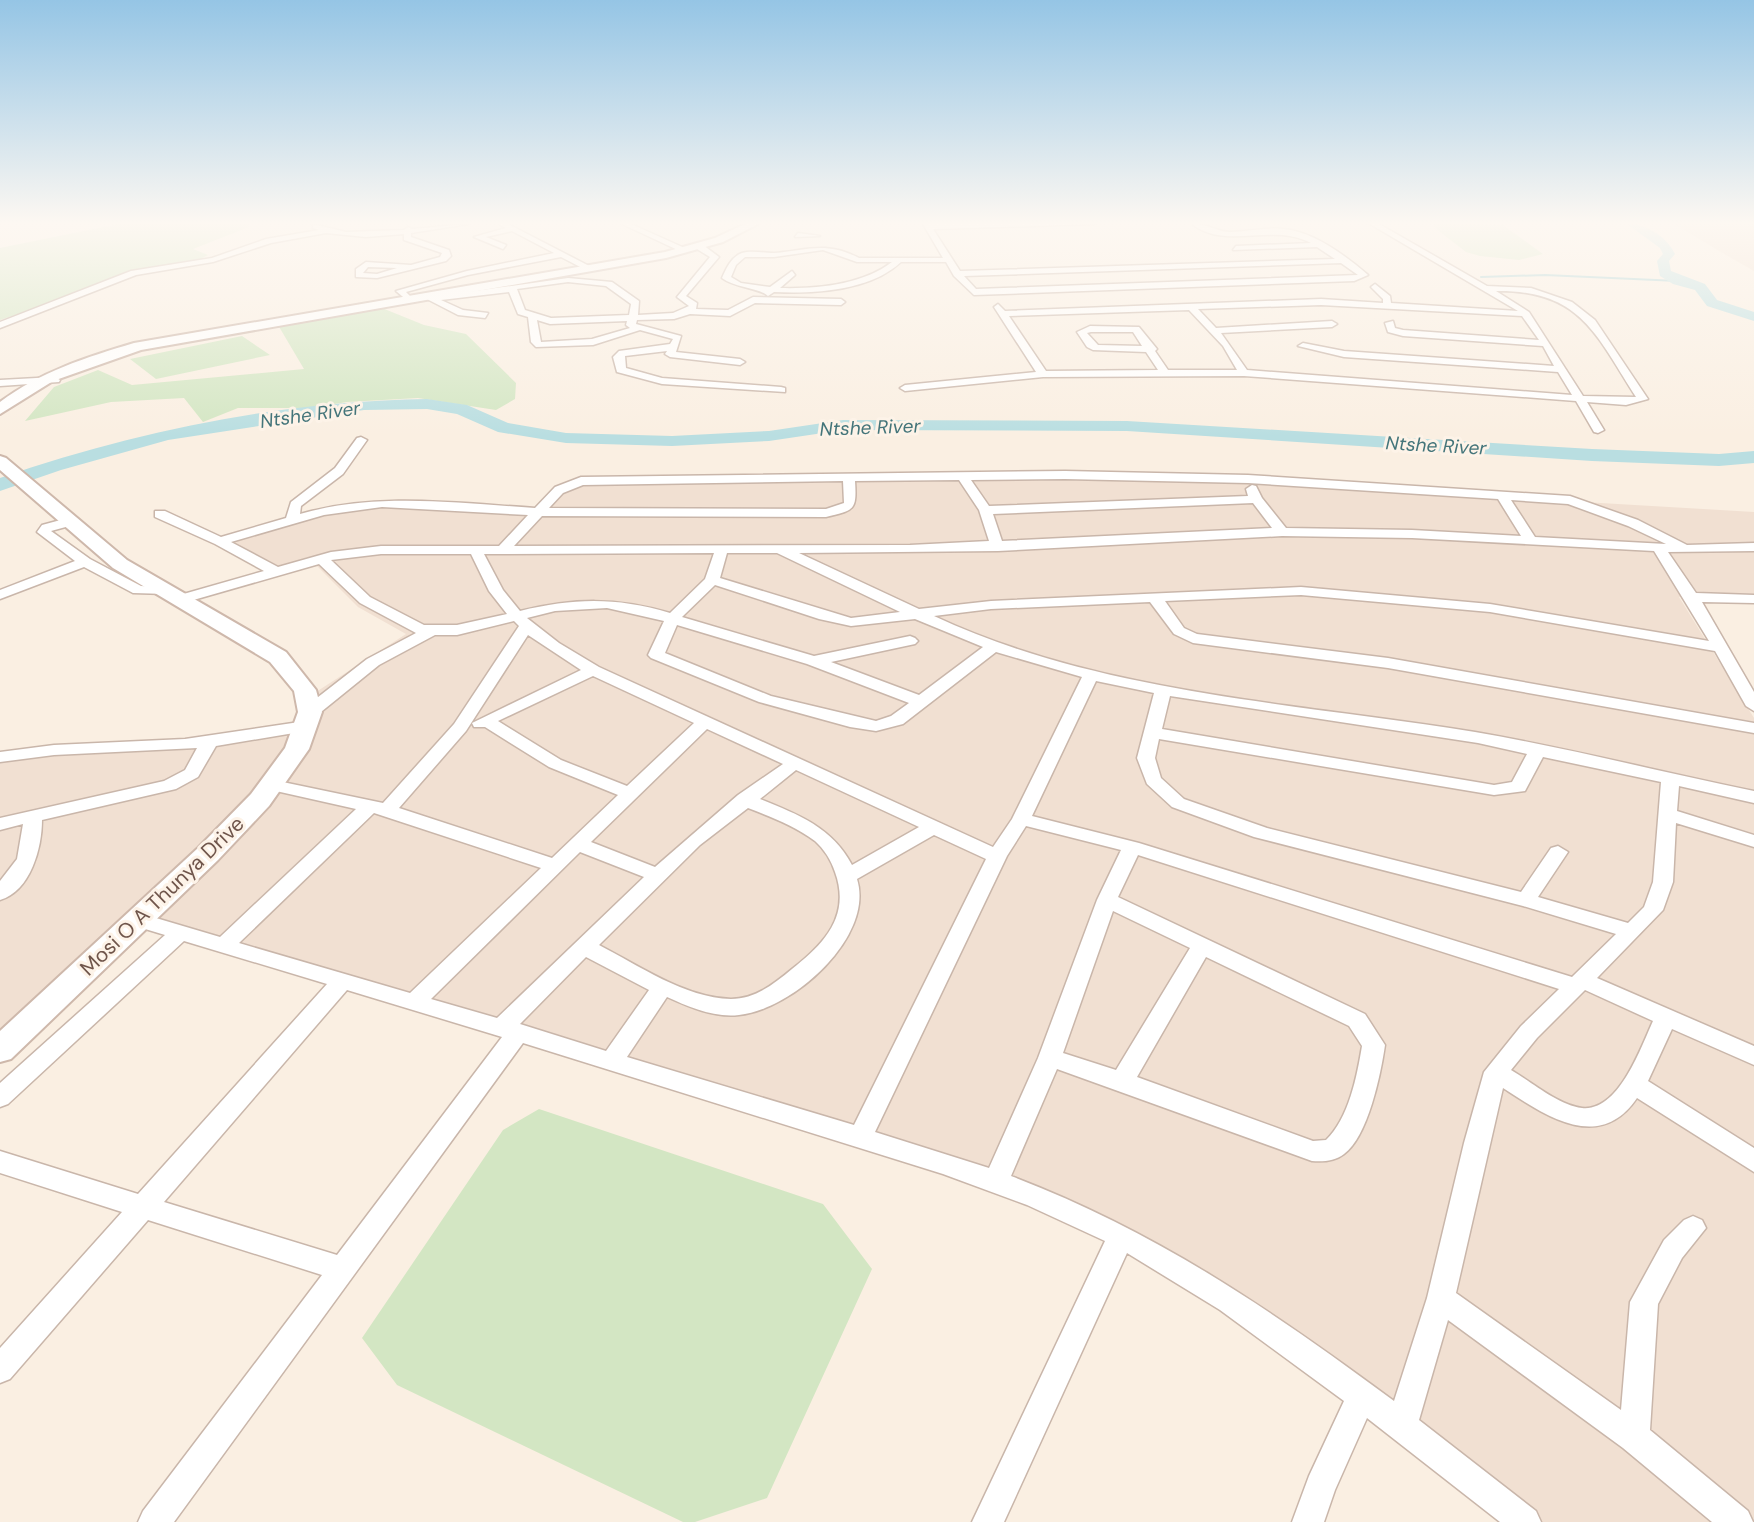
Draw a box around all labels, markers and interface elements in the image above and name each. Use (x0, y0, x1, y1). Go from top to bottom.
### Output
water label: Ntshe River (258, 395, 363, 434)
water label: Ntshe River (819, 413, 922, 442)
water label: Ntshe River (1385, 430, 1488, 461)
street label: Mosi O A Thunya Drive (74, 810, 250, 982)

